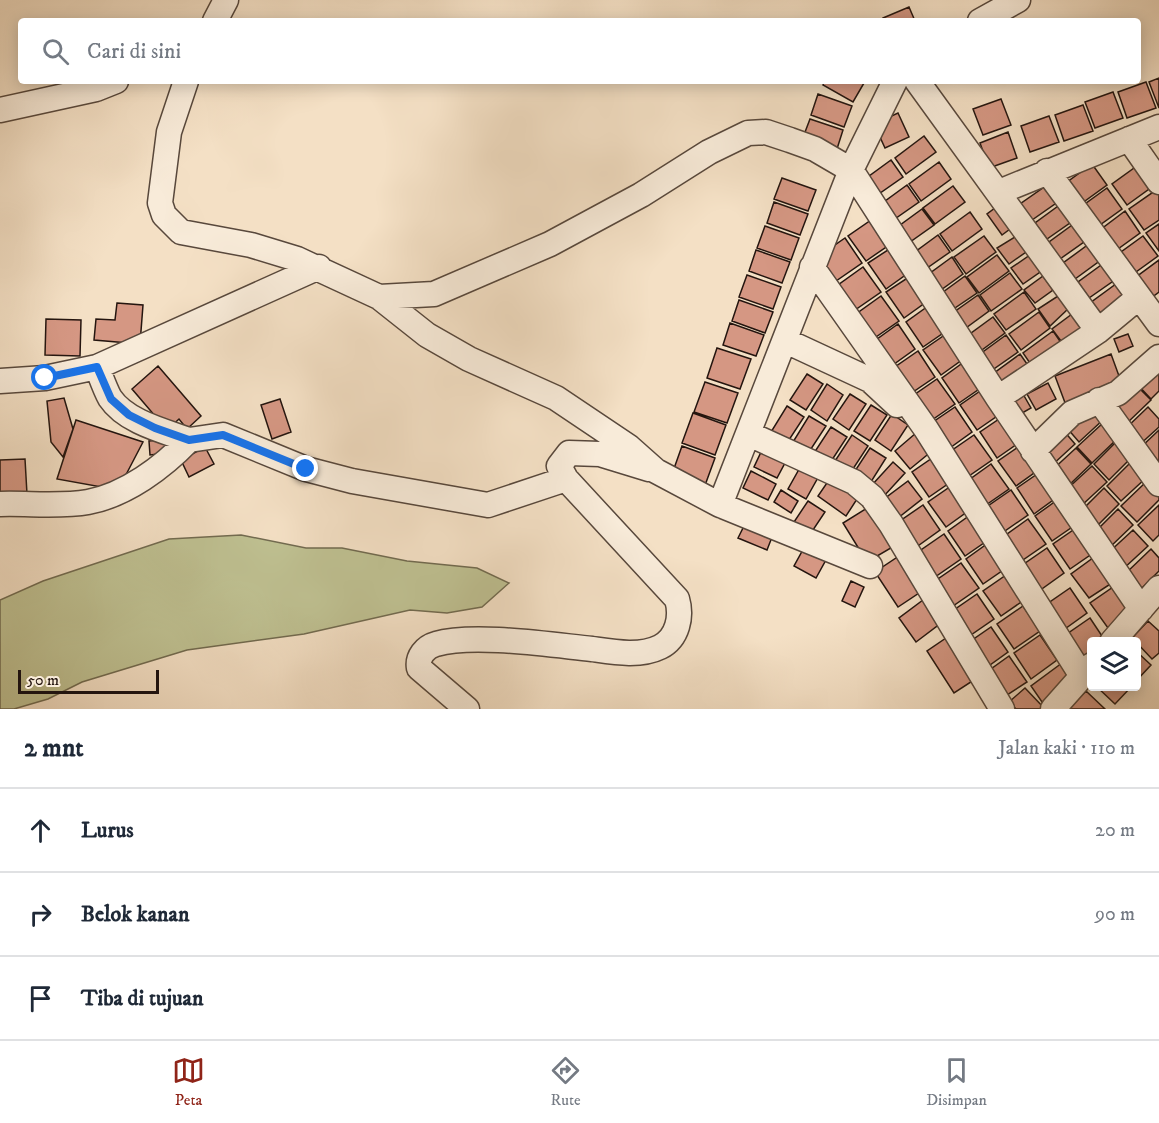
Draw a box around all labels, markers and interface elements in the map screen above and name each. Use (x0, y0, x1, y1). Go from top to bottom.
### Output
search box (18, 18, 1141, 84)
icon: search (39, 35, 72, 68)
text: Cari di sini (87, 38, 181, 65)
route start (31, 364, 57, 390)
route end (292, 455, 318, 481)
map controls (1087, 637, 1141, 691)
button: layers (1087, 637, 1141, 691)
scale bar (18, 667, 159, 694)
text: 50 m (27, 670, 59, 690)
text: 2 mnt (24, 732, 84, 765)
text: Jalan kaki · 110 m (998, 736, 1135, 761)
icon: ahead (24, 814, 57, 847)
text: Lurus (81, 817, 134, 844)
text: 20 m (1095, 818, 1135, 843)
icon: right (24, 898, 57, 931)
text: Belok kanan (81, 901, 189, 928)
text: 90 m (1095, 902, 1135, 927)
icon: arrive (24, 982, 57, 1015)
text: Tiba di tujuan (81, 985, 203, 1012)
tab: Peta (172, 1054, 205, 1110)
tab: Rute (549, 1054, 582, 1110)
tab: Disimpan (926, 1054, 987, 1110)

